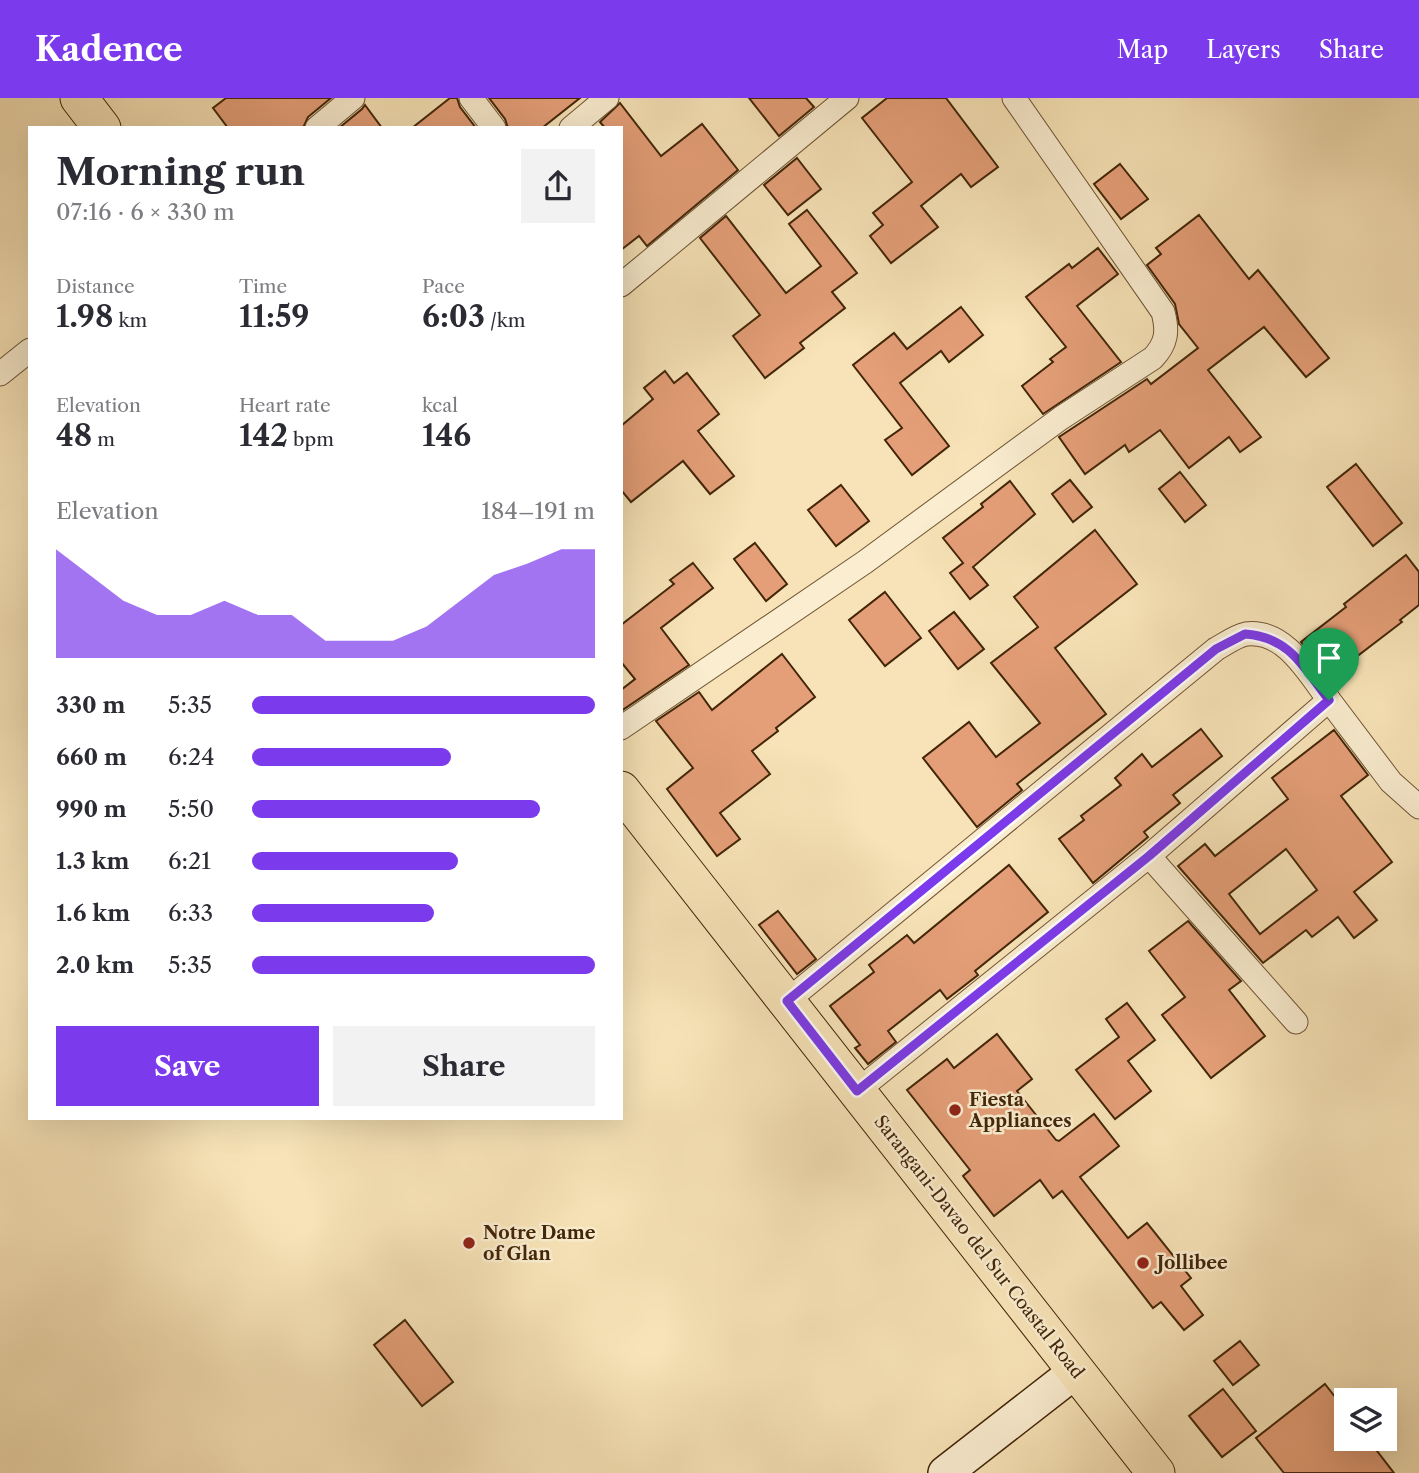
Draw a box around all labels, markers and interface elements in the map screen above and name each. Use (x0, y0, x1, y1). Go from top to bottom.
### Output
text: Kadence (35, 29, 183, 70)
text: Map (1117, 35, 1168, 64)
text: Layers (1206, 35, 1281, 64)
text: Share (1319, 35, 1384, 64)
text: Morning run (56, 148, 305, 195)
button: share (521, 149, 595, 223)
text: 07:16 · 6 × 330 m (56, 198, 235, 226)
text: Distance (56, 275, 135, 298)
text: Time (239, 275, 287, 298)
text: Pace (422, 275, 465, 298)
text: 1.98 (56, 298, 113, 335)
text: 11:59 (239, 298, 309, 335)
text: 6:03 (422, 298, 485, 335)
text: km (113, 309, 147, 332)
text: /km (485, 309, 526, 332)
text: Elevation (56, 394, 141, 417)
text: Heart rate (239, 394, 331, 417)
text: kcal (422, 394, 458, 417)
text: 48 (56, 417, 92, 454)
text: 142 (239, 417, 288, 454)
text: 146 (422, 417, 471, 454)
text: m (92, 428, 115, 451)
text: bpm (288, 428, 334, 451)
text: Elevation (56, 497, 159, 525)
text: 184–191 m (481, 497, 595, 525)
pin (1299, 628, 1359, 700)
icon: arrive (1310, 639, 1348, 677)
text: 330 m (56, 691, 125, 719)
text: 5:35 (168, 691, 212, 719)
text: 660 m (56, 743, 127, 771)
text: 6:24 (168, 743, 214, 771)
text: 990 m (56, 795, 127, 823)
text: 5:50 (168, 795, 214, 823)
text: 1.3 km (56, 847, 130, 875)
text: 6:21 (168, 847, 211, 875)
text: 1.6 km (56, 899, 130, 927)
text: 6:33 (168, 899, 213, 927)
text: 2.0 km (56, 951, 134, 979)
text: 5:35 (168, 951, 212, 979)
button: Save (56, 1026, 319, 1106)
button: Share (333, 1026, 595, 1106)
place label: Fiesta Appliances (968, 1089, 1072, 1132)
marker: Fiesta Appliances (947, 1102, 963, 1118)
street label: Sarangani-Davao del Sur Coastal Road (869, 1111, 1089, 1383)
place label: Notre Dame of Glan (483, 1222, 596, 1265)
marker: Notre Dame of Glan (461, 1235, 477, 1251)
place label: Jollibee (1154, 1252, 1228, 1274)
marker: Jollibee (1135, 1255, 1151, 1271)
map controls (1334, 1388, 1397, 1451)
button: layers (1334, 1388, 1397, 1451)

